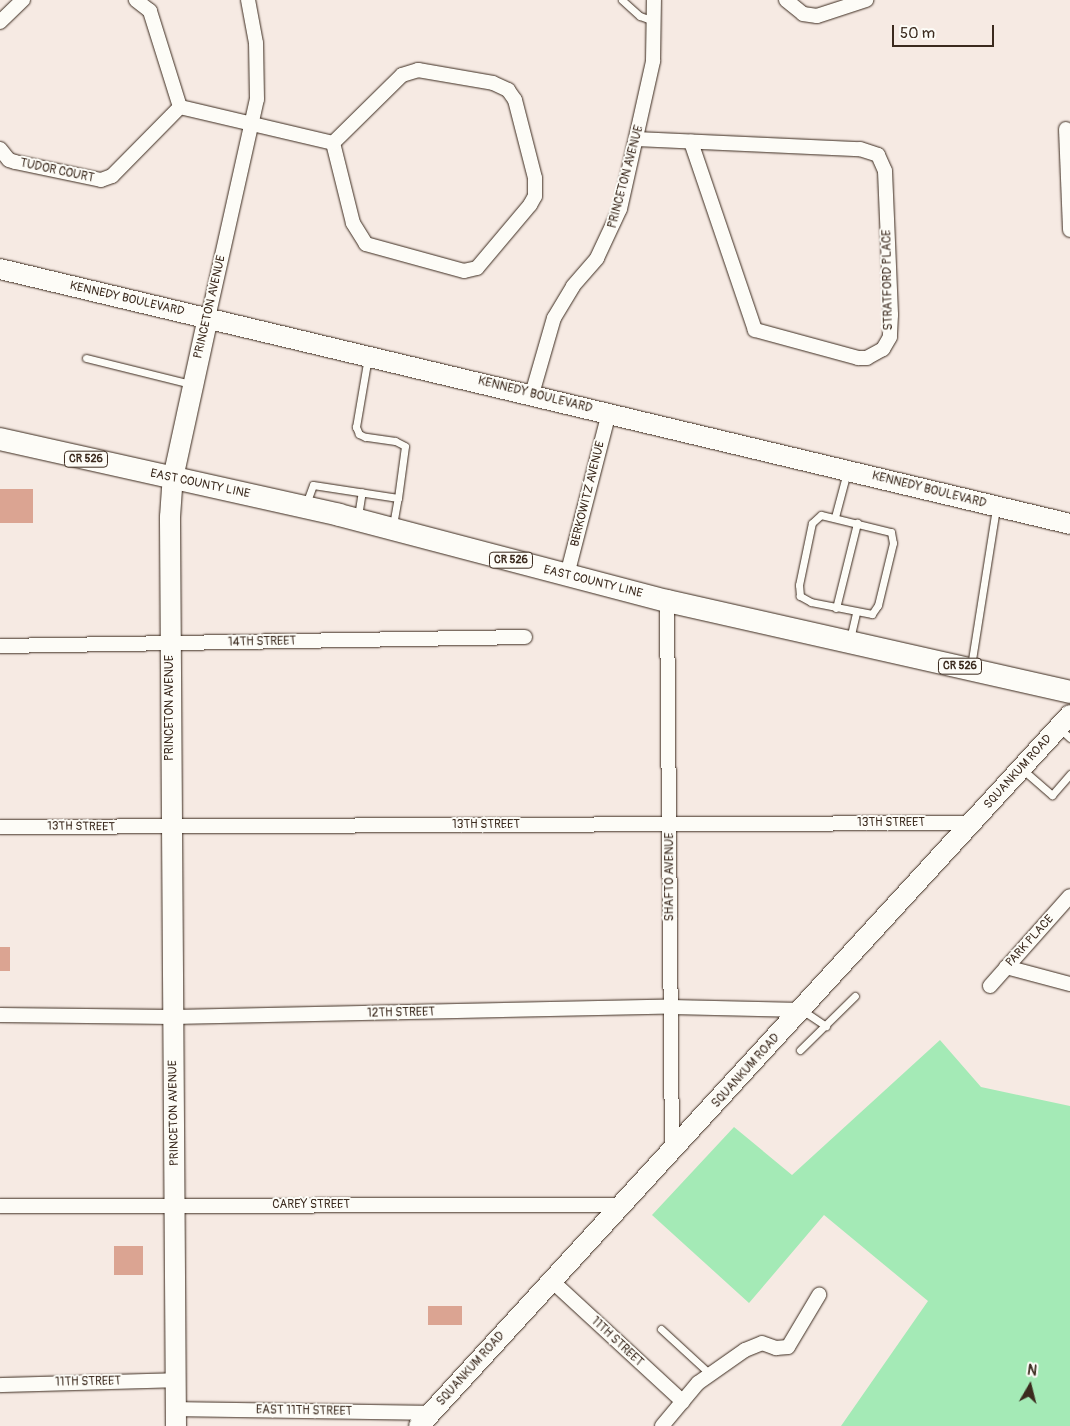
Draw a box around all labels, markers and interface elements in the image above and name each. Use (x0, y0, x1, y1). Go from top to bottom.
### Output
scale bar (895, 15, 998, 47)
text: 50 m (900, 24, 935, 43)
street label: PRINCETON AVENUE (605, 124, 647, 230)
street label: TUDOR COURT (19, 156, 95, 186)
street label: STRATFORD PLACE (880, 229, 896, 331)
street label: PRINCETON AVENUE (191, 254, 229, 360)
street label: KENNEDY BOULEVARD (68, 279, 186, 319)
street label: KENNEDY BOULEVARD (476, 374, 594, 416)
street label: BERKOWITZ AVENUE (568, 440, 608, 548)
road number: CR 526 (64, 450, 108, 468)
street label: EAST COUNTY LINE (149, 466, 251, 502)
street label: KENNEDY BOULEVARD (870, 469, 988, 511)
road number: CR 526 (488, 552, 534, 568)
street label: EAST COUNTY LINE (542, 563, 644, 601)
street label: 14TH STREET (228, 634, 296, 650)
street label: PRINCETON AVENUE (163, 655, 177, 761)
road number: CR 526 (938, 658, 982, 674)
street label: SQUANKUM ROAD (981, 732, 1055, 812)
street label: 13TH STREET (857, 816, 925, 830)
street label: 13TH STREET (452, 818, 520, 832)
street label: 13TH STREET (47, 819, 115, 835)
street label: SHAFTO AVENUE (663, 833, 677, 921)
street label: PARK PLACE (1003, 912, 1057, 970)
street label: 12TH STREET (367, 1005, 435, 1021)
street label: SQUANKUM ROAD (709, 1031, 783, 1111)
street label: PRINCETON AVENUE (166, 1060, 182, 1166)
street label: CAREY STREET (272, 1198, 350, 1212)
street label: 11TH STREET (588, 1314, 646, 1370)
street label: SQUANKUM ROAD (434, 1329, 508, 1409)
north arrow (1005, 1361, 1055, 1411)
text: N (1026, 1362, 1038, 1380)
street label: 11TH STREET (55, 1374, 121, 1390)
street label: EAST 11TH STREET (256, 1403, 352, 1419)

